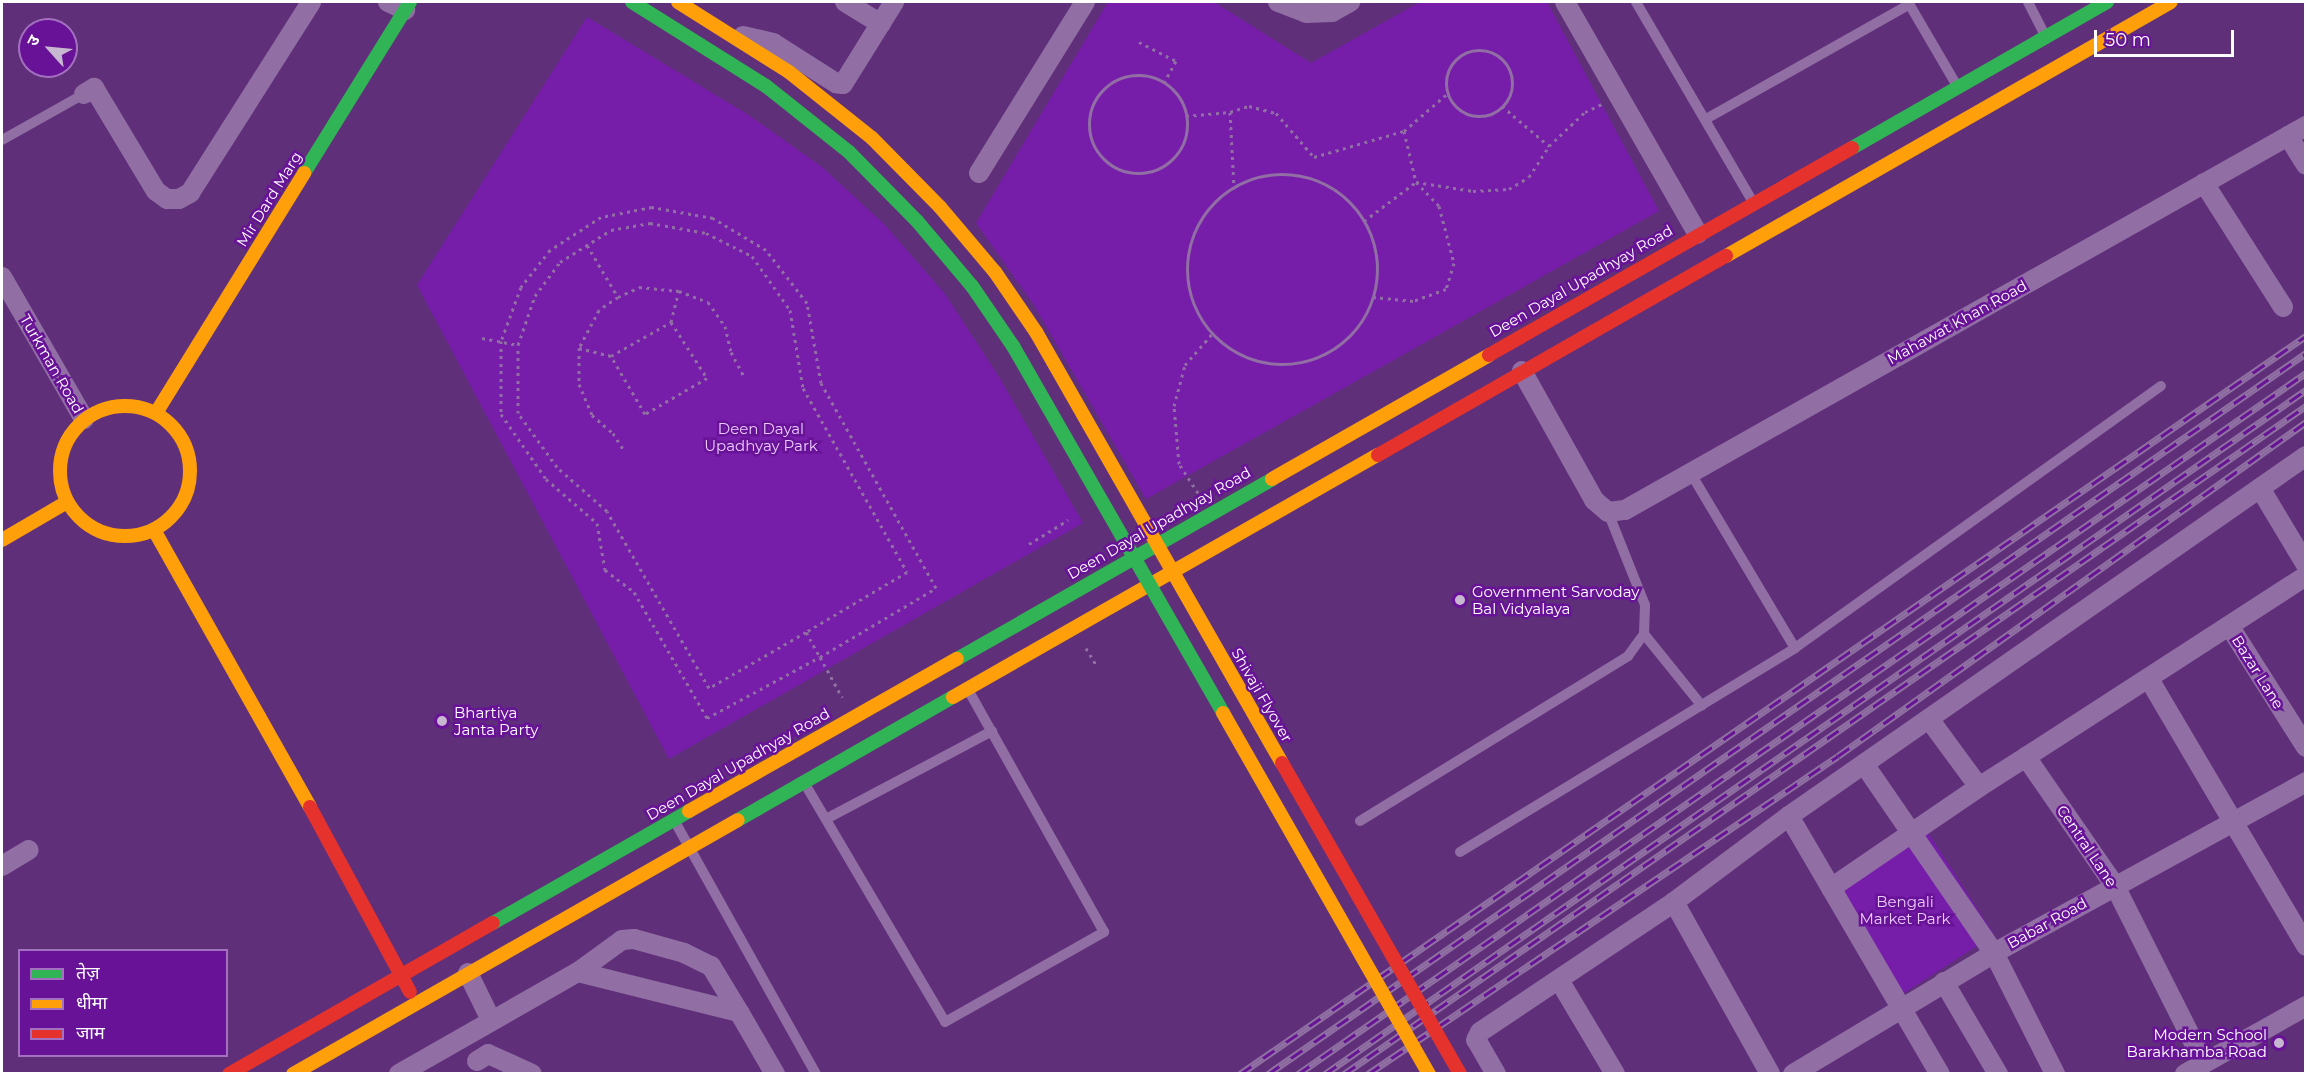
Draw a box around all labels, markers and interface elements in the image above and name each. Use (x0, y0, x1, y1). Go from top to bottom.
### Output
north arrow (18, 18, 78, 78)
scale bar (2097, 18, 2236, 56)
text: 50 m (2105, 29, 2151, 51)
text: उ (23, 32, 44, 49)
street label: Mir Dard Marg (233, 148, 305, 250)
street label: Deen Dayal Upadhyay Road (1486, 221, 1676, 341)
street label: Mahawat Khan Road (1884, 276, 2030, 368)
street label: Turkman Road (16, 311, 88, 417)
park label: Deen Dayal Upadhyay Park (704, 419, 818, 454)
street label: Deen Dayal Upadhyay Road (1064, 463, 1254, 583)
place label: Government Sarvoday Bal Vidyalaya (1472, 582, 1639, 617)
marker: Government Sarvoday Bal Vidyalaya (1453, 593, 1467, 607)
street label: Bazar Lane (2228, 632, 2288, 712)
street label: Shivaji Flyover (1228, 645, 1296, 745)
place label: Bhartiya Janta Party (454, 703, 538, 738)
street label: Deen Dayal Upadhyay Road (643, 704, 833, 824)
marker: Bhartiya Janta Party (435, 714, 449, 728)
street label: Central Lane (2053, 802, 2121, 890)
park label: Bengali Market Park (1859, 892, 1951, 927)
street label: Babar Road (2004, 894, 2090, 952)
legend (18, 949, 228, 1057)
text: तेज़ (76, 962, 100, 984)
text: धीमा (76, 992, 107, 1014)
text: जाम (76, 1022, 105, 1044)
place label: Modern School Barakhamba Road (2127, 1025, 2267, 1060)
marker: Modern School Barakhamba Road (2272, 1036, 2286, 1050)

